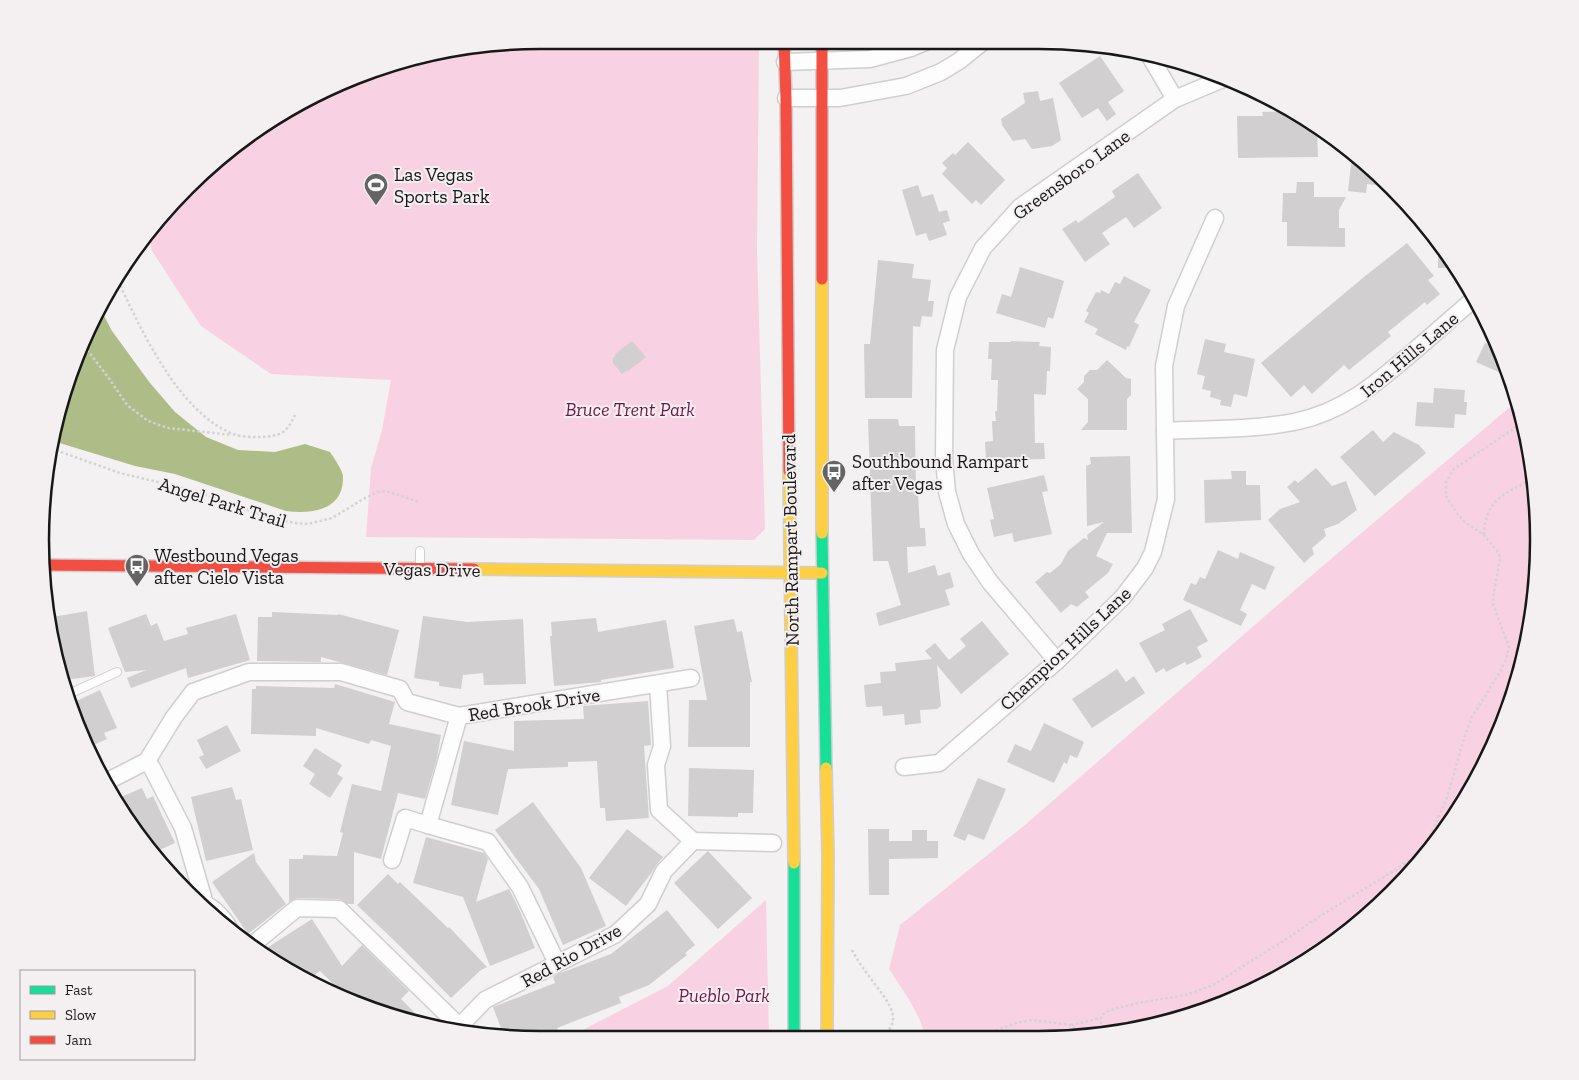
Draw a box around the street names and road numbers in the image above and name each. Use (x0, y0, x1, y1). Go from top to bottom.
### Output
street label: Greensboro Lane (1008, 124, 1135, 225)
street label: Iron Hills Lane (1356, 307, 1463, 402)
street label: North Rampart Boulevard (777, 433, 804, 646)
street label: Angel Park Trail (156, 472, 290, 533)
street label: Vegas Drive (382, 557, 481, 582)
street label: Champion Hills Lane (995, 582, 1136, 715)
street label: Red Brook Drive (467, 683, 602, 726)
street label: Red Rio Drive (517, 918, 625, 992)

